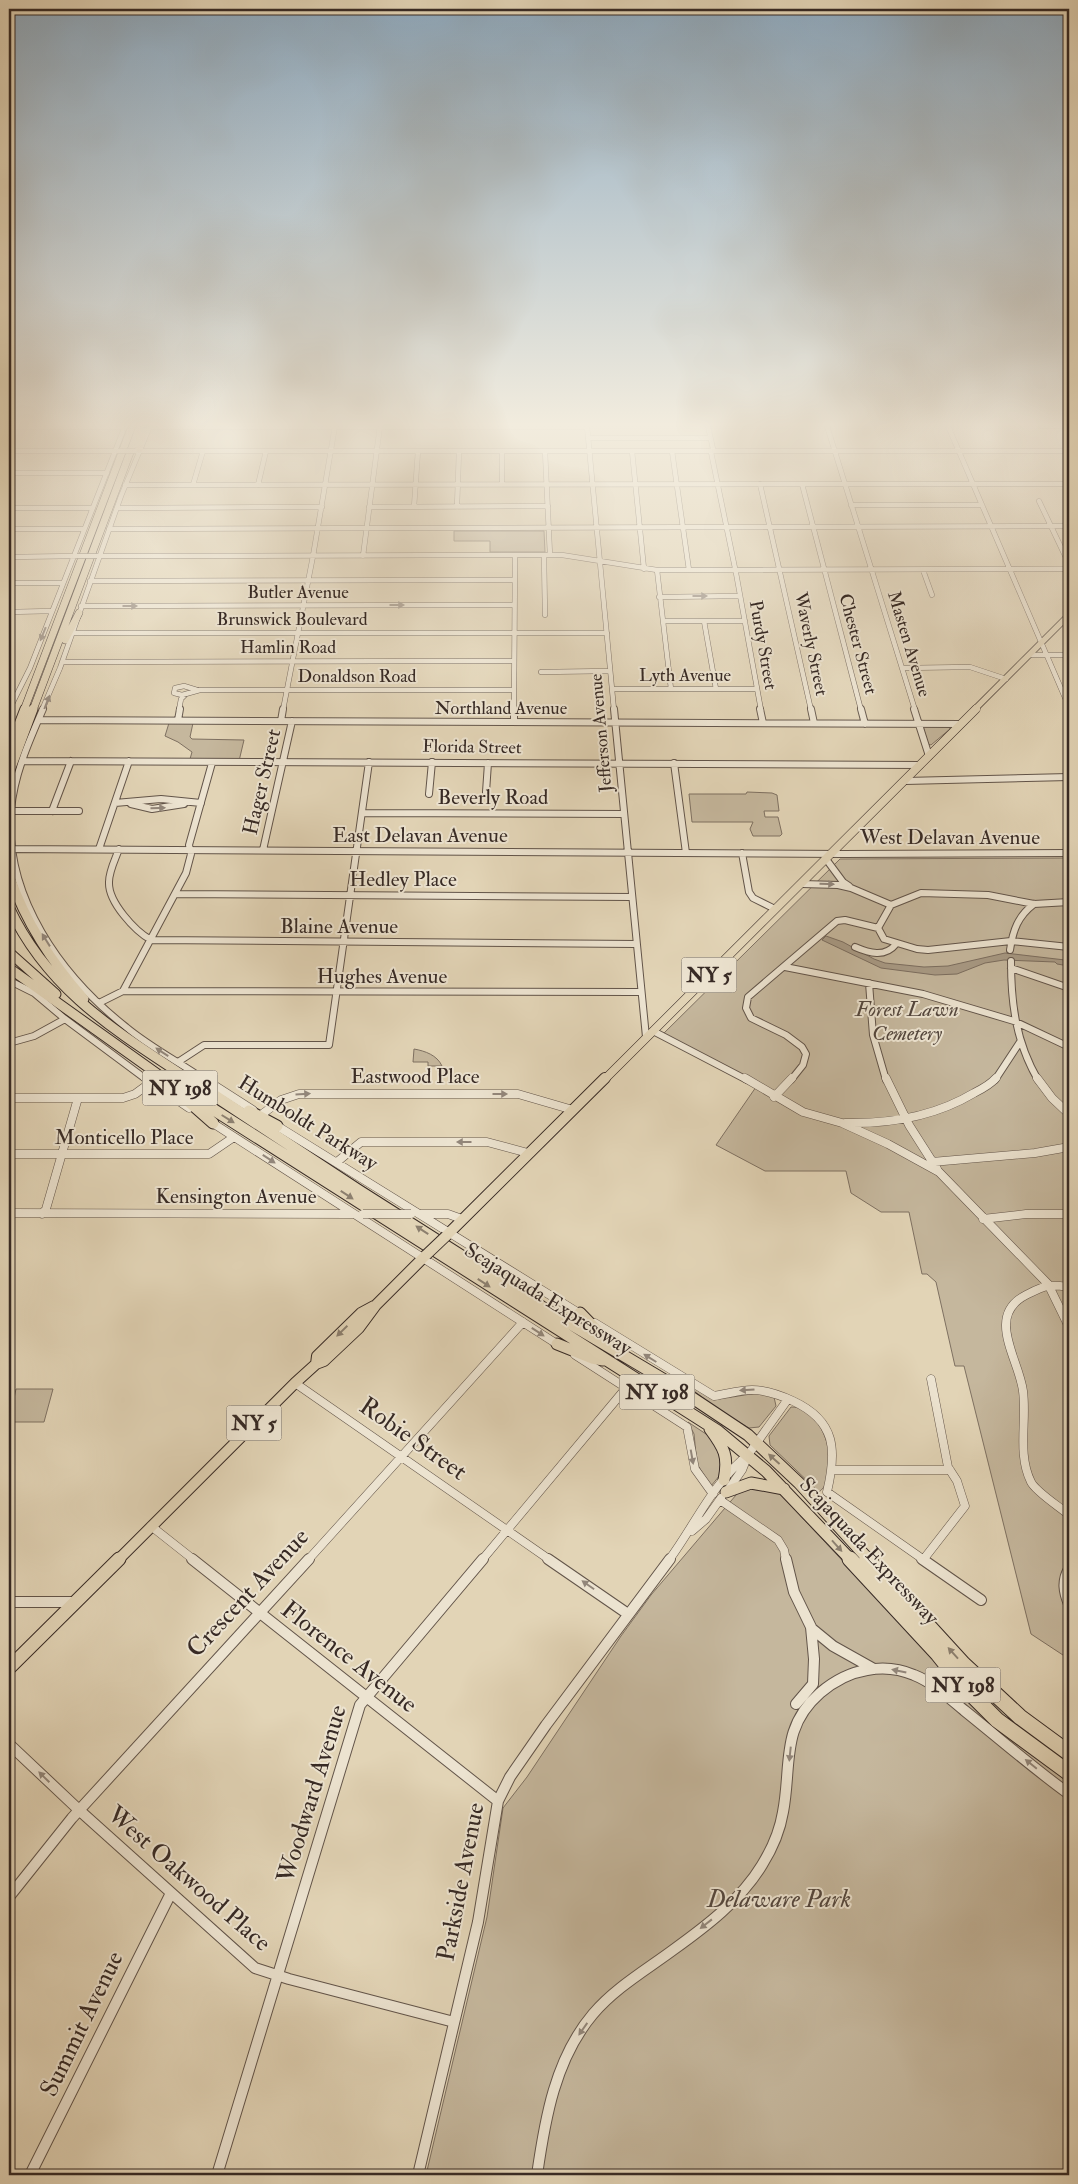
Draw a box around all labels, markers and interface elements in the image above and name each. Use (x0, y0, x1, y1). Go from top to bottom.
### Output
street label: Butler Avenue (247, 581, 349, 604)
street label: Masten Avenue (882, 588, 936, 700)
street label: Waverly Street (789, 589, 833, 698)
street label: Chester Street (833, 591, 883, 697)
one-way arrow (692, 592, 708, 600)
street label: Purdy Street (744, 598, 782, 692)
one-way arrow (390, 601, 406, 609)
one-way arrow (122, 602, 138, 610)
street label: Brunswick Boulevard (216, 608, 368, 631)
one-way arrow (39, 627, 47, 642)
street label: Hamlin Road (240, 636, 336, 659)
street label: Lyth Avenue (639, 664, 732, 687)
street label: Donaldson Road (298, 665, 417, 688)
street label: Jefferson Avenue (584, 672, 618, 794)
one-way arrow (44, 694, 51, 709)
street label: Northland Avenue (435, 697, 568, 720)
street label: Hager Street (237, 726, 287, 838)
street label: Florida Street (422, 735, 522, 759)
street label: Beverly Road (438, 784, 549, 811)
one-way arrow (150, 804, 166, 812)
street label: East Delavan Avenue (332, 822, 508, 849)
street label: West Delavan Avenue (859, 824, 1040, 851)
street label: Hedley Place (349, 866, 457, 893)
one-way arrow (819, 881, 835, 889)
street label: Blaine Avenue (280, 913, 398, 940)
one-way arrow (42, 933, 51, 947)
road number: NY 5 (682, 958, 736, 992)
street label: Hughes Avenue (317, 963, 447, 990)
park label: Forest Lawn Cemetery (854, 996, 959, 1047)
one-way arrow (156, 1047, 169, 1057)
street label: Eastwood Place (350, 1063, 480, 1090)
street label: Humboldt Parkway (233, 1069, 384, 1177)
road number: NY 198 (142, 1070, 218, 1106)
one-way arrow (295, 1090, 311, 1098)
one-way arrow (493, 1090, 509, 1098)
one-way arrow (222, 1114, 235, 1124)
street label: Monticello Place (54, 1124, 194, 1151)
one-way arrow (455, 1138, 471, 1146)
one-way arrow (262, 1154, 275, 1164)
street label: Kensington Avenue (156, 1183, 317, 1210)
one-way arrow (341, 1190, 354, 1200)
one-way arrow (415, 1225, 428, 1234)
street label: Scajaquada Expressway (459, 1237, 637, 1362)
one-way arrow (477, 1278, 490, 1288)
one-way arrow (336, 1325, 348, 1337)
one-way arrow (531, 1327, 545, 1336)
one-way arrow (643, 1353, 656, 1363)
road number: NY 198 (620, 1374, 694, 1410)
one-way arrow (739, 1387, 755, 1395)
street label: Robie Street (353, 1391, 473, 1487)
road number: NY 5 (226, 1406, 282, 1440)
one-way arrow (689, 1449, 697, 1465)
one-way arrow (768, 1453, 780, 1465)
street label: Scajaquada Expressway (793, 1471, 945, 1631)
street label: Crescent Avenue (180, 1522, 316, 1664)
one-way arrow (831, 1539, 843, 1551)
one-way arrow (582, 1580, 595, 1591)
street label: Florence Avenue (275, 1594, 423, 1720)
one-way arrow (948, 1647, 959, 1660)
one-way arrow (890, 1667, 906, 1675)
road number: NY 198 (926, 1668, 1000, 1702)
street label: Woodward Avenue (270, 1701, 354, 1888)
one-way arrow (786, 1746, 794, 1762)
one-way arrow (1025, 1758, 1038, 1769)
one-way arrow (38, 1771, 50, 1783)
street label: West Oakwood Place (100, 1799, 277, 1959)
street label: Parkside Avenue (430, 1800, 492, 1964)
park label: Delaware Park (706, 1884, 851, 1915)
one-way arrow (699, 1919, 713, 1929)
street label: Summit Avenue (33, 1946, 131, 2102)
one-way arrow (578, 2022, 588, 2036)

